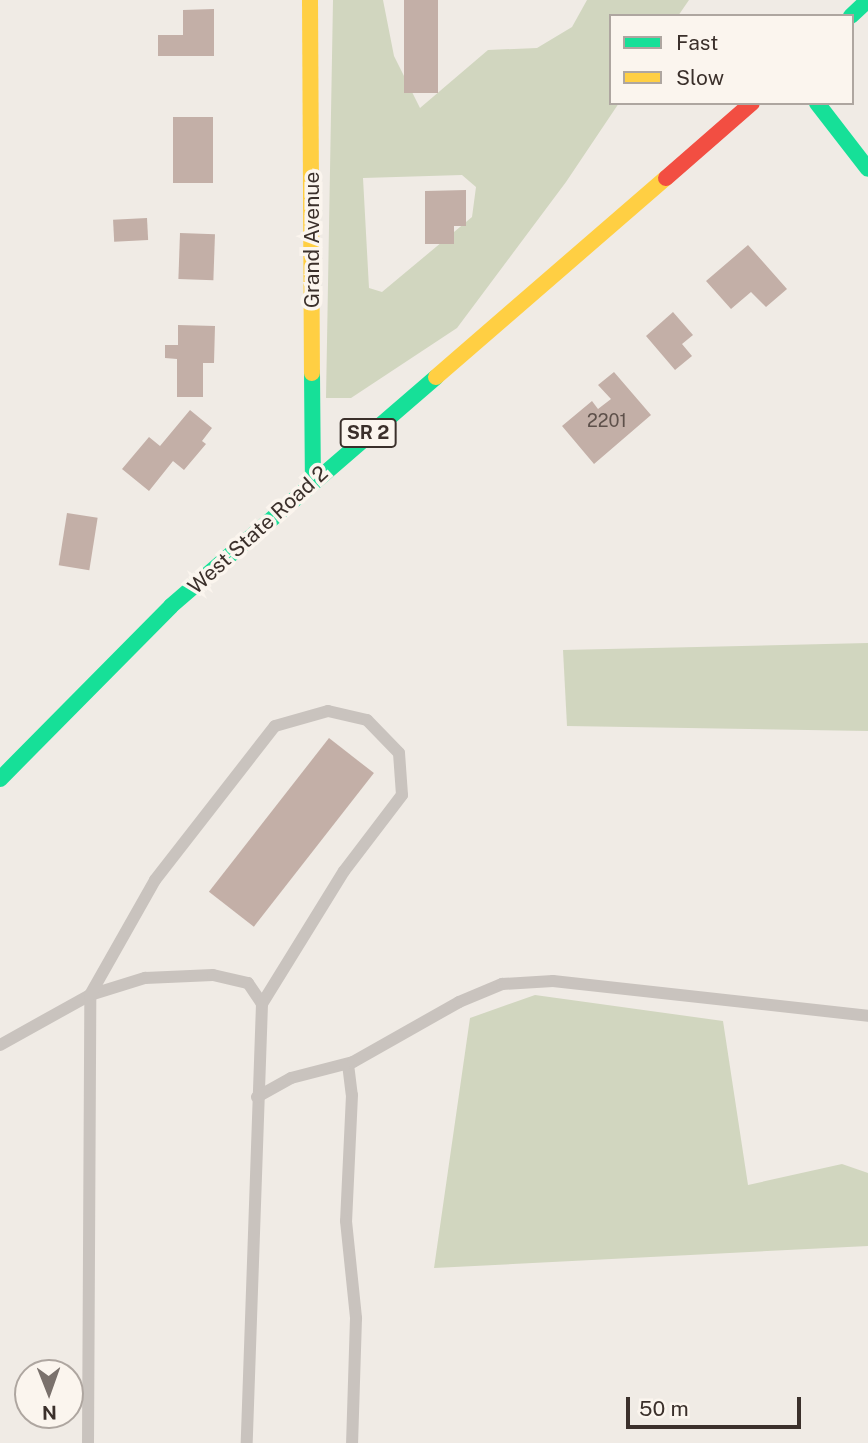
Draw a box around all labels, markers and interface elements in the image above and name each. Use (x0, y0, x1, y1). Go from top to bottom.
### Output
legend (609, 14, 854, 105)
text: Fast (676, 30, 718, 55)
text: Slow (676, 65, 724, 90)
street label: Grand Avenue (299, 172, 325, 308)
house number: 2201 (587, 410, 627, 432)
road number: SR 2 (338, 418, 398, 448)
street label: West State Road 2 (183, 461, 333, 599)
north arrow (14, 1359, 84, 1429)
scale bar (630, 1384, 805, 1428)
text: 50 m (639, 1396, 689, 1421)
text: N (42, 1402, 57, 1424)

